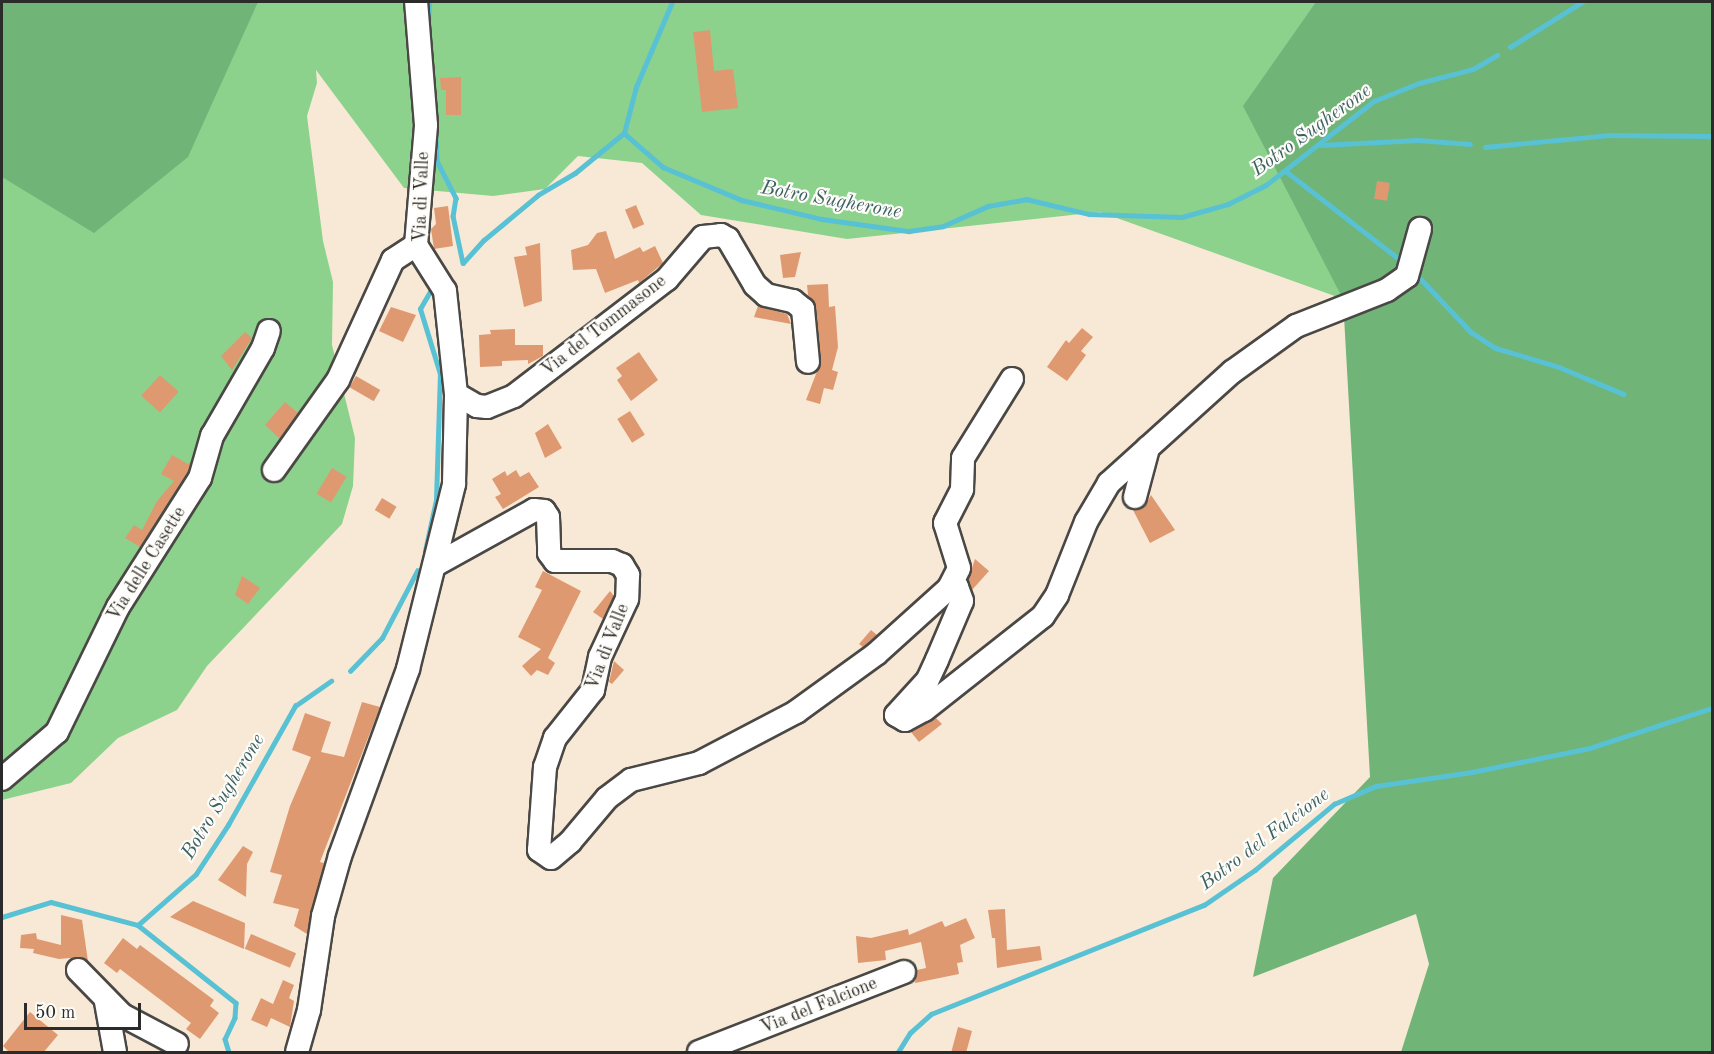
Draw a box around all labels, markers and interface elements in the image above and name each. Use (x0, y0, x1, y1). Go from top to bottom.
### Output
water label: Botro Sugherone (1247, 79, 1377, 183)
street label: Via di Valle (410, 151, 434, 243)
water label: Botro Sugherone (759, 177, 903, 225)
street label: Via del Tommasone (537, 271, 671, 381)
street label: Via delle Casette (103, 503, 191, 625)
street label: Via di Valle (582, 601, 634, 693)
water label: Botro Sugherone (177, 730, 271, 864)
water label: Botro del Falcione (1196, 783, 1334, 897)
street label: Via del Falcione (758, 973, 880, 1039)
scale bar (27, 991, 144, 1029)
text: 50 m (35, 1004, 75, 1022)

